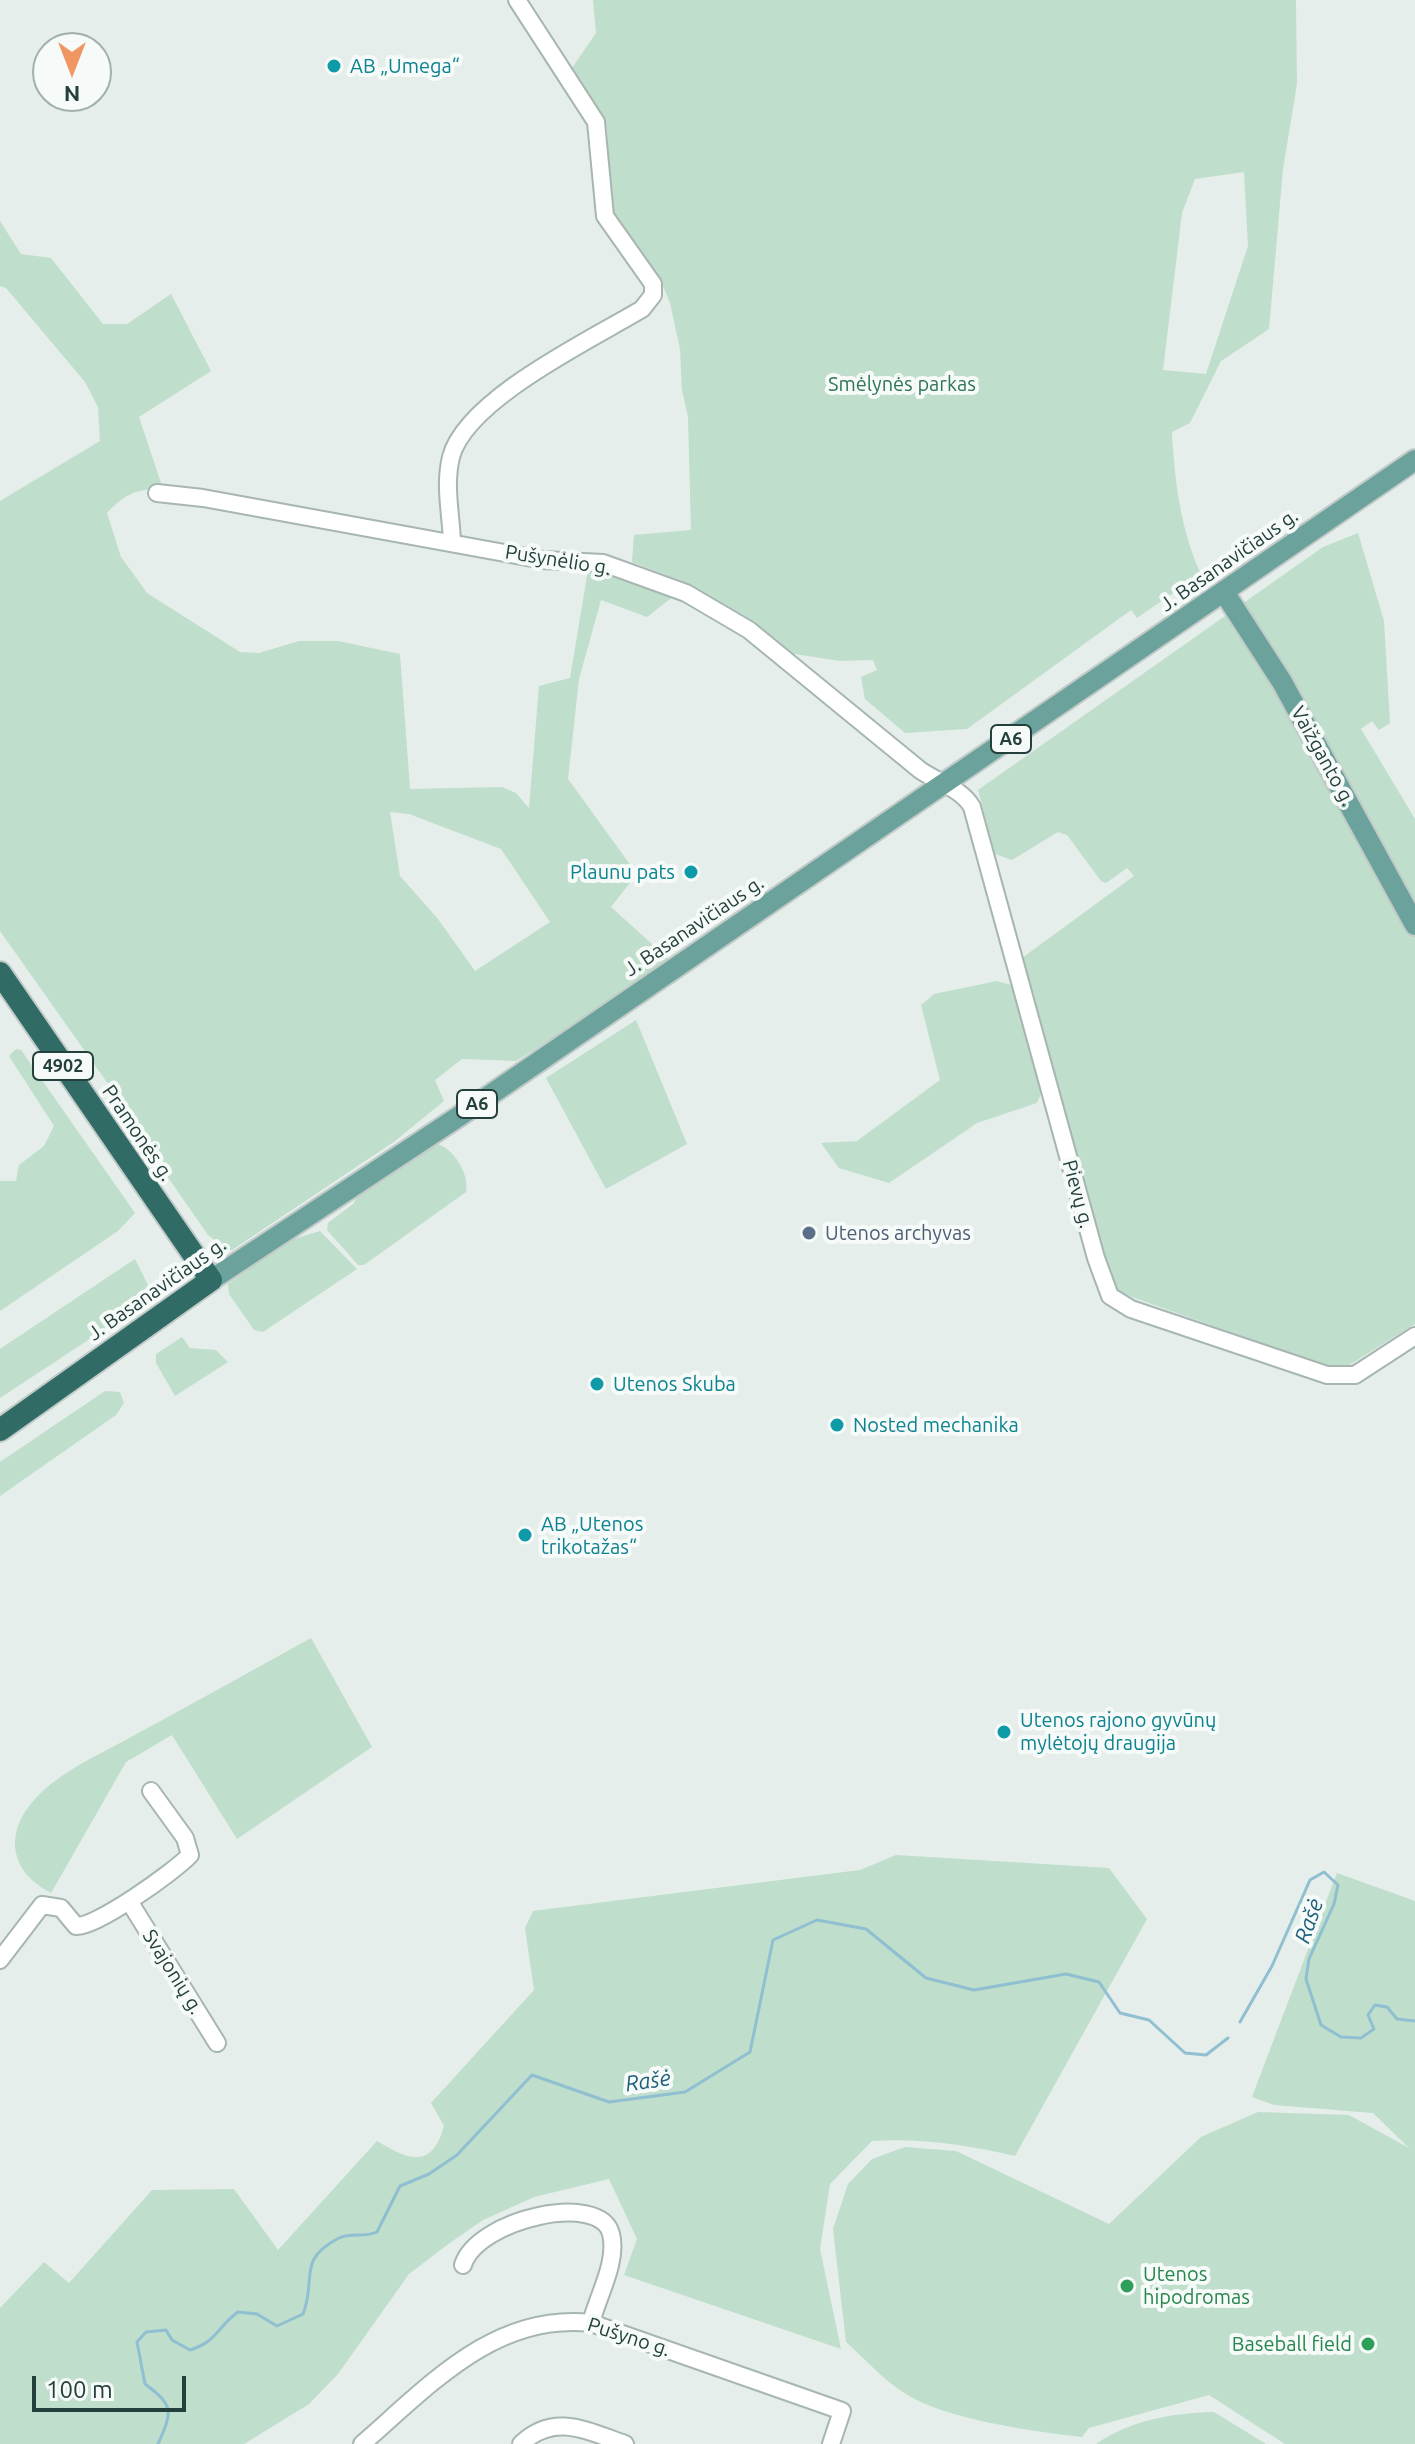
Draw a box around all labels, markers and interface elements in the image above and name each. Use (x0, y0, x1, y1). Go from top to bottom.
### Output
north arrow (32, 32, 112, 112)
place label: AB „Umega“ (350, 54, 460, 78)
marker: AB „Umega“ (325, 57, 343, 75)
text: N (64, 82, 80, 107)
park label: Smėlynės parkas (828, 372, 976, 396)
street label: J. Basanavičiaus g. (1155, 503, 1303, 617)
street label: Pušynėlio g. (503, 540, 613, 580)
street label: Vaižganto g. (1286, 702, 1360, 810)
road number: A6 (991, 725, 1031, 753)
place label: Plaunu pats (570, 860, 675, 884)
marker: Plaunu pats (682, 863, 700, 881)
street label: J. Basanavičiaus g. (620, 870, 768, 982)
road number: 4902 (33, 1052, 93, 1080)
street label: Pramonės g. (97, 1080, 179, 1186)
road number: A6 (457, 1090, 497, 1118)
street label: Pievų g. (1057, 1157, 1099, 1231)
place label: Utenos archyvas (825, 1221, 971, 1245)
marker: Utenos archyvas (800, 1224, 818, 1242)
street label: J. Basanavičiaus g. (83, 1232, 231, 1346)
place label: Utenos Skuba (613, 1372, 736, 1396)
marker: Utenos Skuba (588, 1375, 606, 1393)
place label: Nosted mechanika (853, 1413, 1019, 1437)
marker: Nosted mechanika (828, 1416, 846, 1434)
place label: AB „Utenos trikotažas“ (541, 1512, 643, 1559)
marker: AB „Utenos trikotažas“ (516, 1526, 534, 1544)
place label: Utenos rajono gyvūnų mylėtojų draugija (1020, 1708, 1216, 1755)
marker: Utenos rajono gyvūnų mylėtojų draugija (995, 1723, 1013, 1741)
water label: Rašė (1289, 1895, 1329, 1947)
street label: Svajonių g. (138, 1925, 208, 2019)
water label: Rašė (624, 2065, 672, 2097)
place label: Utenos hipodromas (1143, 2262, 1250, 2309)
marker: Utenos hipodromas (1118, 2277, 1136, 2295)
street label: Pušyno g. (584, 2312, 674, 2362)
place label: Baseball field (1232, 2332, 1352, 2356)
marker: Baseball field (1359, 2335, 1377, 2353)
scale bar (36, 2360, 190, 2410)
text: 100 m (46, 2376, 113, 2403)

